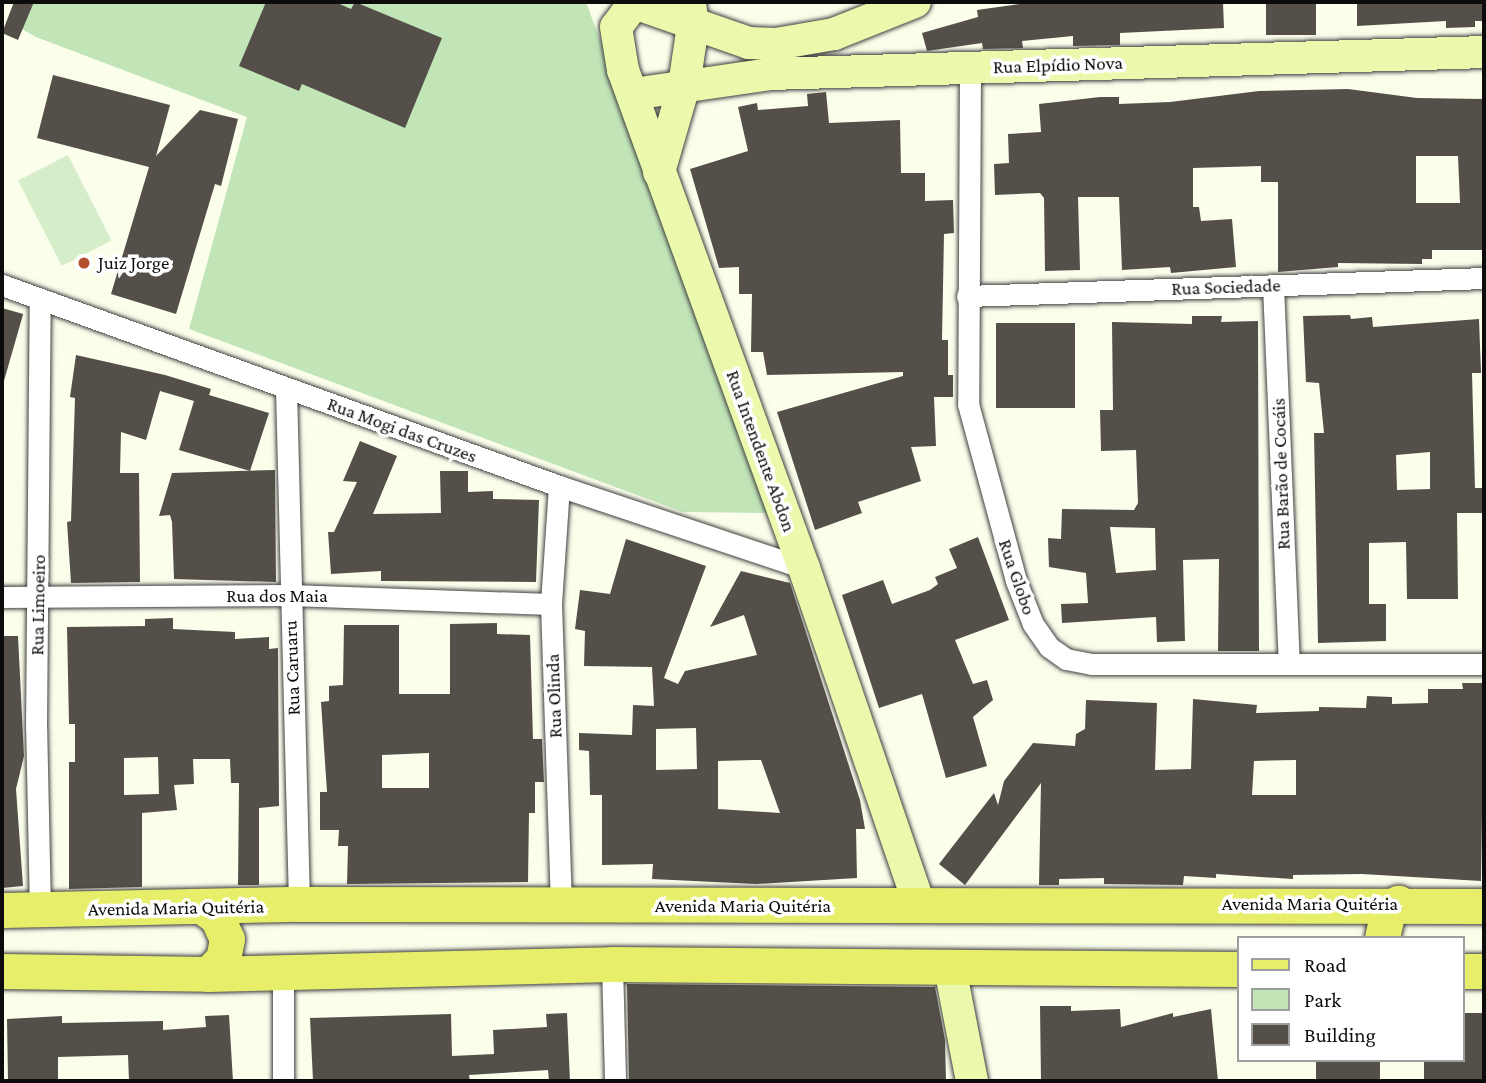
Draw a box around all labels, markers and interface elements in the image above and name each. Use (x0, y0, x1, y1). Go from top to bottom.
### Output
street label: Rua Elpídio Nova (993, 51, 1123, 79)
place label: Juiz Jorge (98, 252, 169, 274)
marker: Juiz Jorge (76, 255, 92, 271)
street label: Rua Sociedade (1171, 274, 1281, 300)
street label: Rua Intendente Abdon (721, 367, 801, 535)
street label: Rua Mogi das Cruzes (324, 392, 480, 468)
street label: Rua Barão de Cocáis (1267, 398, 1295, 550)
street label: Rua Globo (993, 536, 1041, 618)
street label: Rua Limoeiro (26, 554, 50, 656)
street label: Rua dos Maia (226, 585, 328, 607)
street label: Rua Caruaru (279, 620, 305, 716)
street label: Rua Olinda (541, 653, 567, 739)
street label: Avenida Maria Quitéria (1222, 893, 1398, 915)
street label: Avenida Maria Quitéria (88, 895, 264, 921)
street label: Avenida Maria Quitéria (655, 895, 831, 917)
legend (1238, 936, 1465, 1062)
text: Road (1304, 953, 1347, 977)
text: Park (1304, 988, 1341, 1012)
text: Building (1304, 1023, 1376, 1047)

